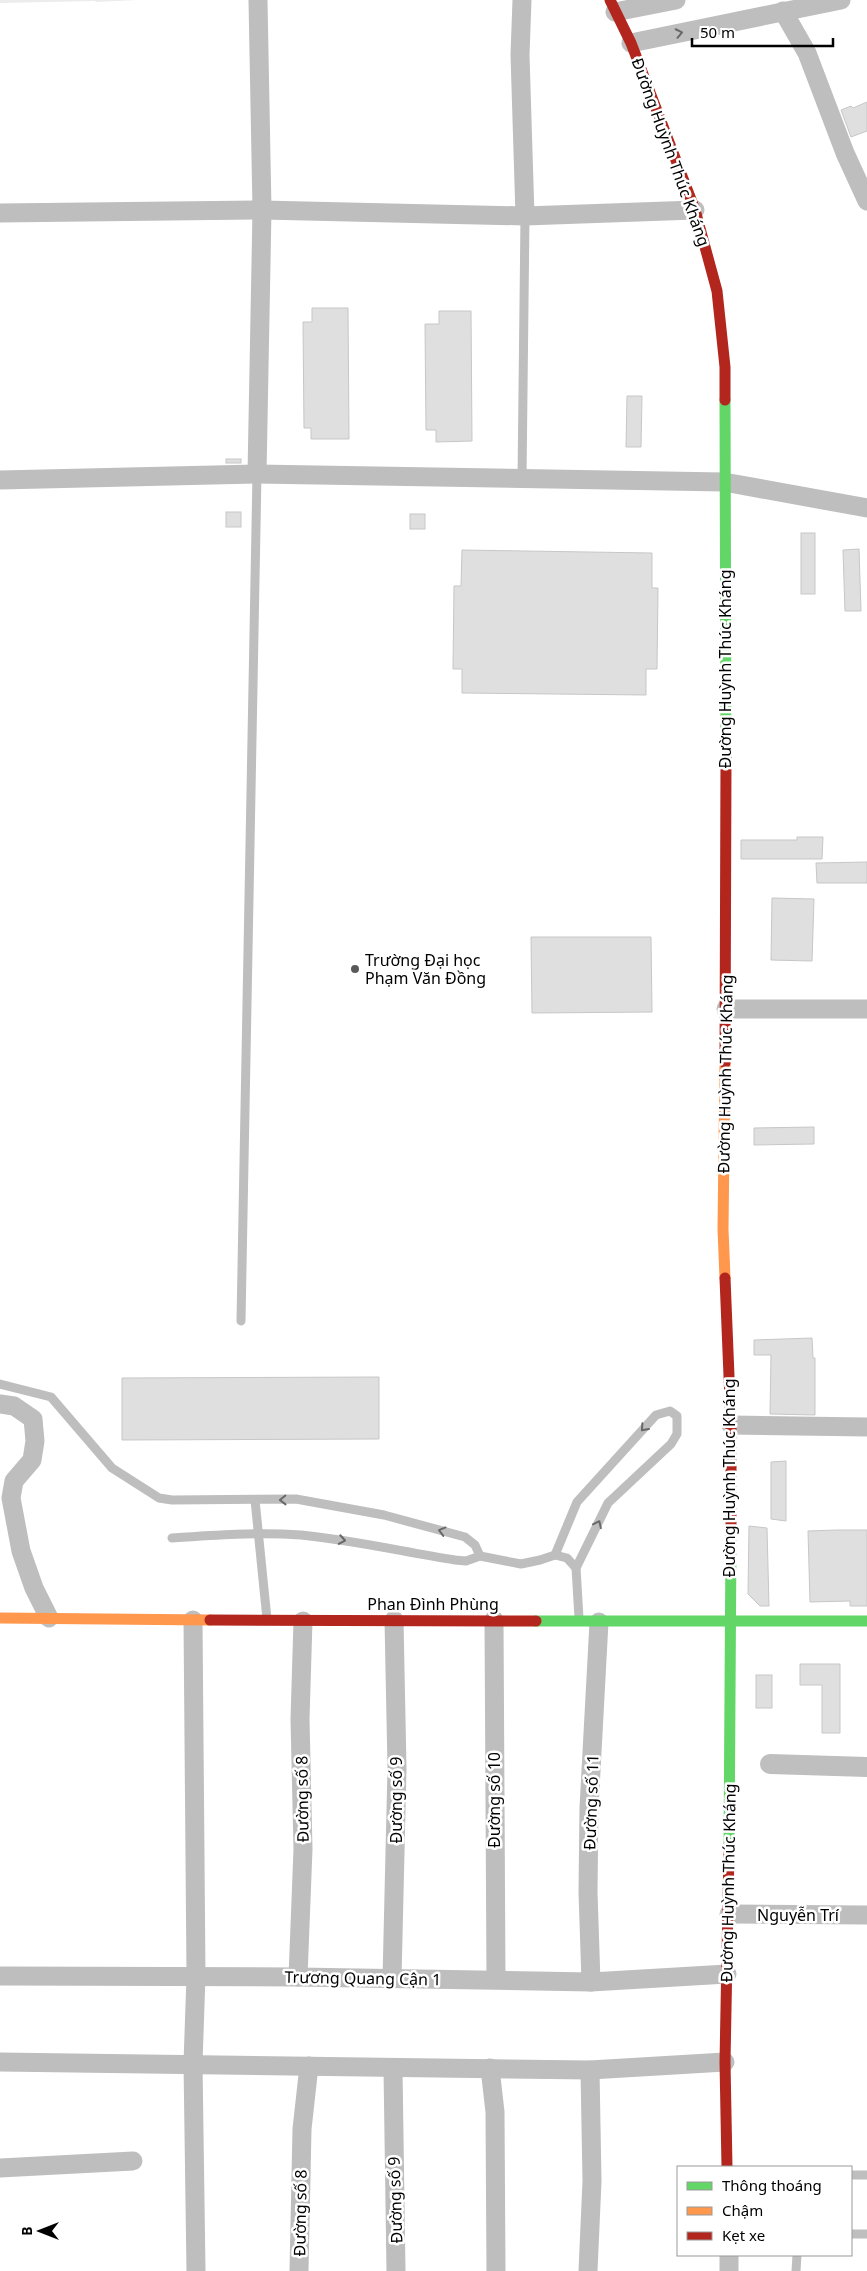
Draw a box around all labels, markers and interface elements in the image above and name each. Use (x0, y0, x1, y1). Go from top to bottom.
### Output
scale bar (692, 15, 833, 47)
text: 50 m (700, 22, 735, 42)
one-way arrow (675, 28, 684, 39)
street label: Đường Huỳnh Thúc Kháng (627, 55, 715, 249)
street label: Đường Huỳnh Thúc Kháng (714, 569, 736, 769)
place label: Trường Đại học Phạm Văn Đồng (365, 949, 486, 989)
marker: Trường Đại học Phạm Văn Đồng (349, 963, 361, 975)
street label: Đường Huỳnh Thúc Kháng (712, 974, 738, 1174)
street label: Đường Huỳnh Thúc Kháng (718, 1378, 740, 1578)
one-way arrow (641, 1423, 650, 1432)
one-way arrow (279, 1494, 287, 1505)
one-way arrow (592, 1520, 602, 1529)
one-way arrow (439, 1526, 447, 1536)
one-way arrow (337, 1535, 346, 1545)
street label: Phan Đình Phùng (367, 1593, 499, 1615)
street label: Đường số 10 (483, 1752, 505, 1848)
street label: Đường số 11 (578, 1754, 604, 1850)
street label: Đường số 8 (290, 1755, 314, 1843)
street label: Đường số 9 (385, 1757, 407, 1843)
street label: Đường Huỳnh Thúc Kháng (715, 1783, 741, 1983)
street label: Nguyễn Trí (757, 1904, 840, 1926)
street label: Trương Quang Cận 1 (284, 1966, 442, 1990)
street label: Đường số 9 (382, 2156, 408, 2244)
legend (677, 2166, 852, 2256)
street label: Đường số 8 (288, 2169, 312, 2257)
text: Thông thoáng (722, 2175, 822, 2195)
text: Chậm (722, 2200, 763, 2220)
north arrow (15, 2206, 65, 2256)
text: Kẹt xe (722, 2225, 765, 2245)
text: B (17, 2226, 36, 2236)

